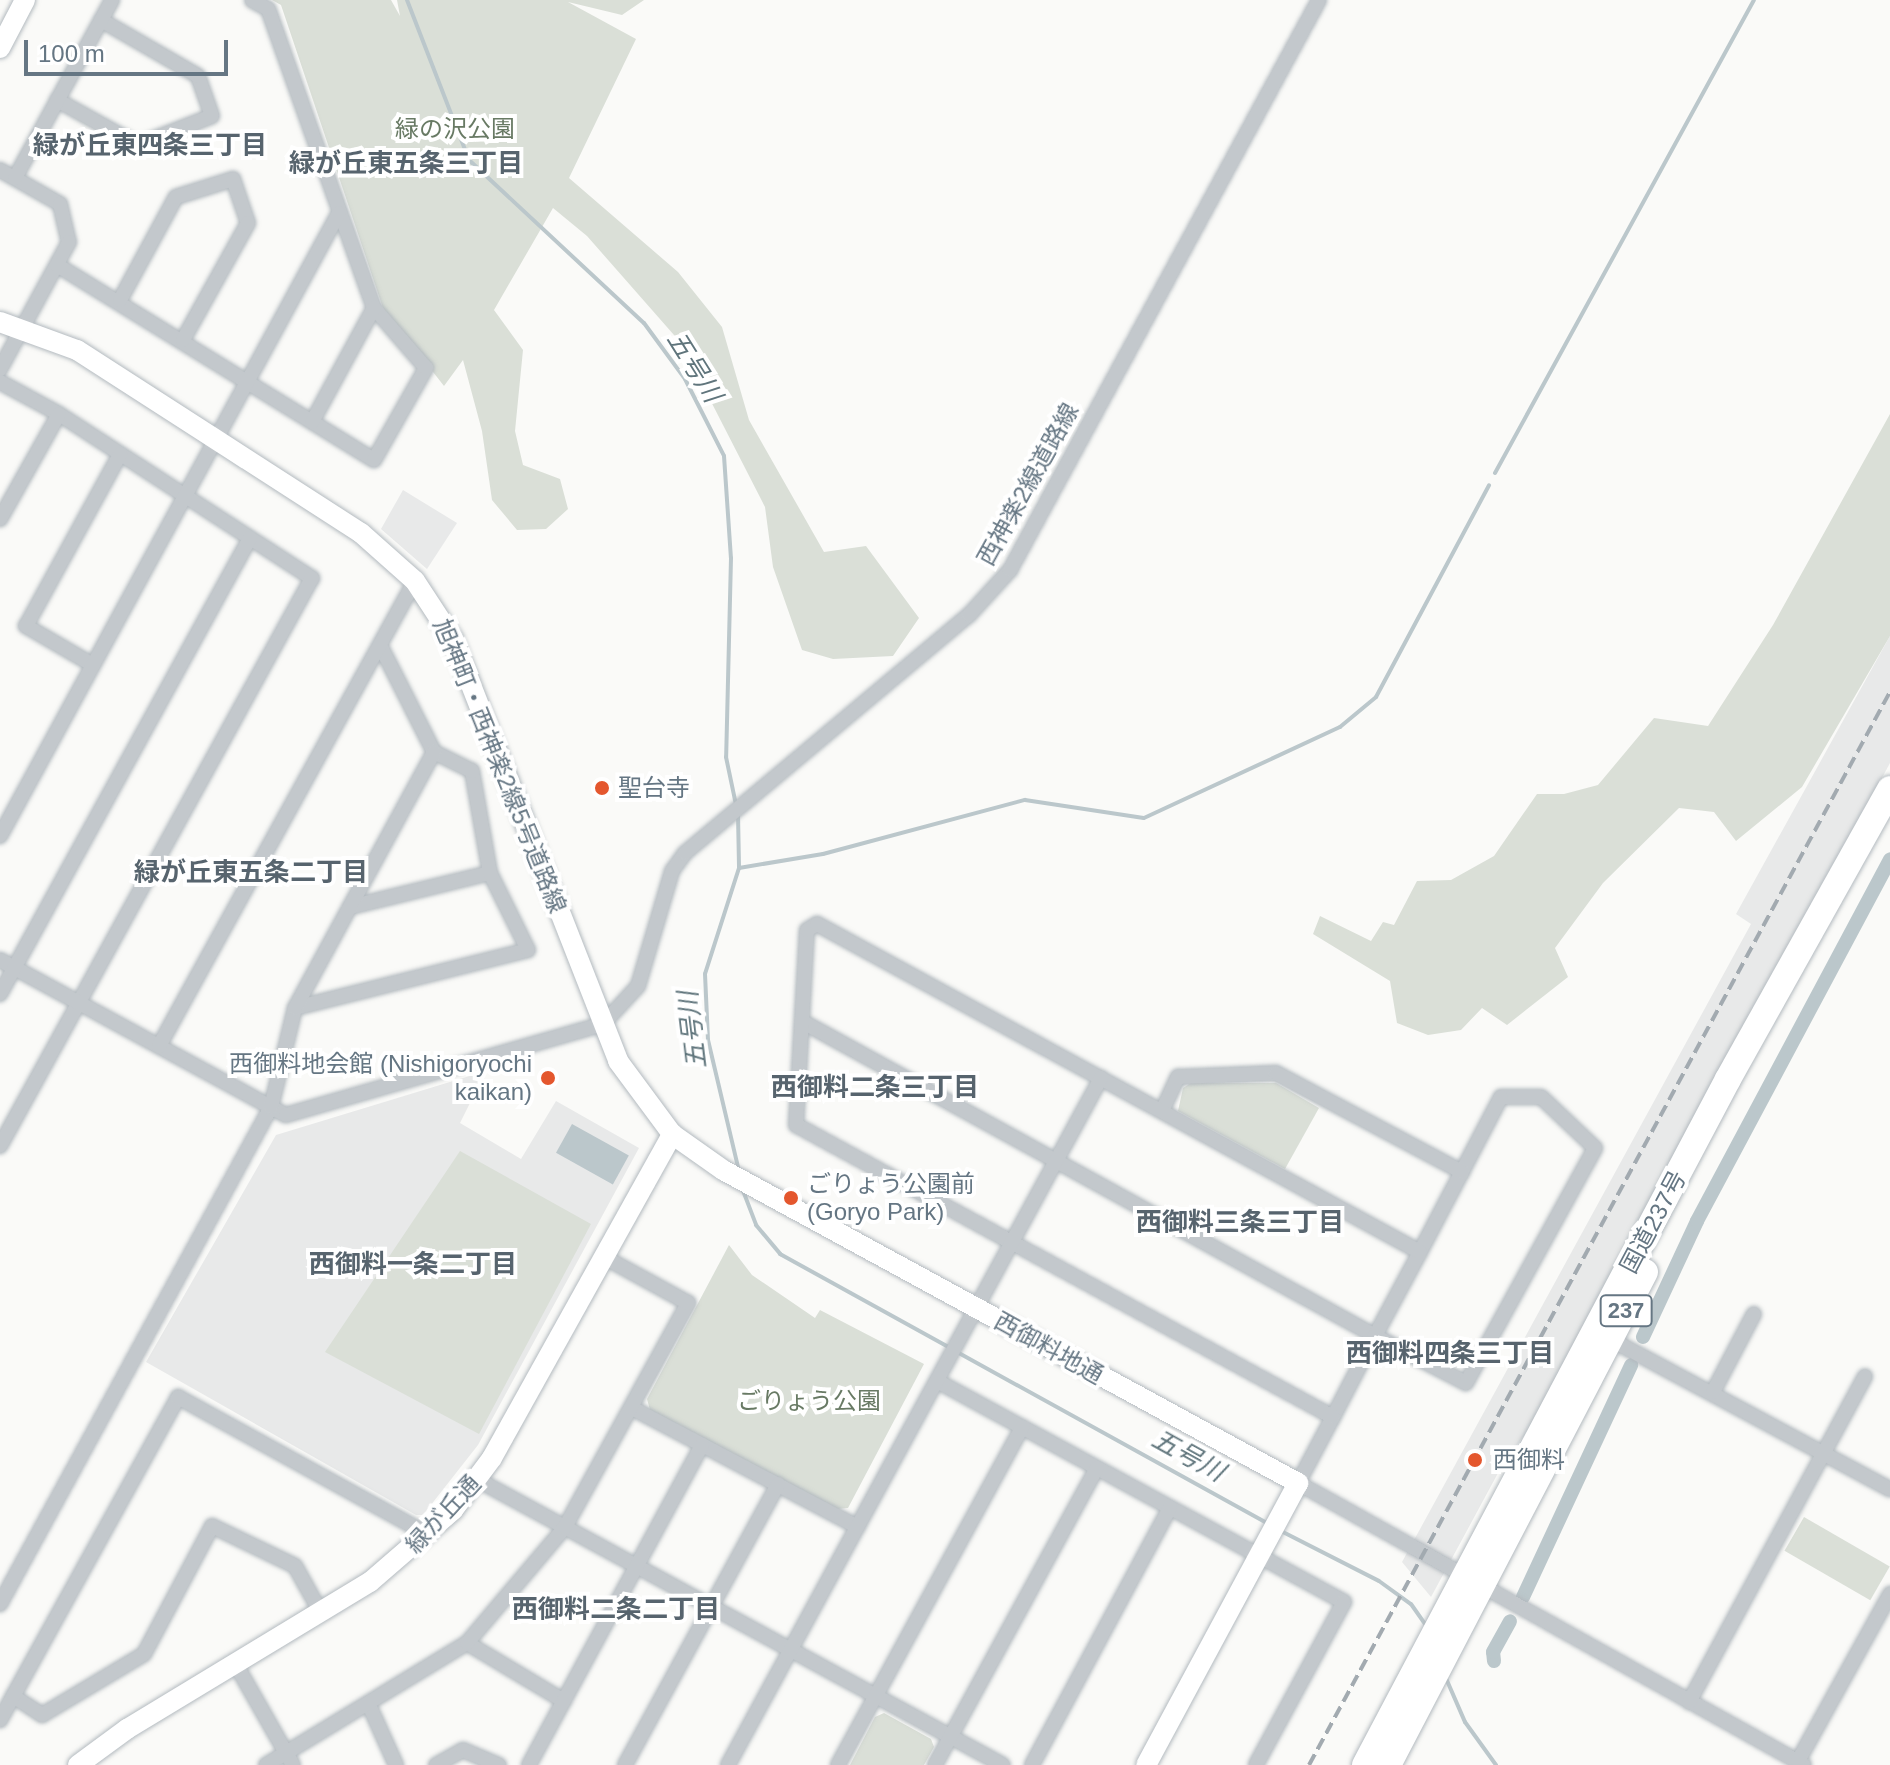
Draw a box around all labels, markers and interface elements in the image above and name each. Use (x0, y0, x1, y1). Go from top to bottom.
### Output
scale bar (28, 24, 232, 74)
text: 100 m (38, 40, 105, 67)
park label: 緑の沢公園 (395, 115, 515, 143)
district label: 緑が丘東四条三丁目 (33, 130, 267, 162)
district label: 緑が丘東五条三丁目 (289, 148, 523, 180)
water label: 五号川 (660, 326, 728, 408)
street label: 西神楽2線道路線 (971, 398, 1085, 570)
street label: 旭神町・西神楽2線5号道路線 (428, 615, 572, 917)
place label: 聖台寺 (618, 774, 690, 802)
marker: 聖台寺 (593, 779, 611, 797)
district label: 緑が丘東五条二丁目 (134, 857, 368, 889)
water label: 五号川 (673, 989, 713, 1071)
place label: 西御料地会館 (Nishigoryochi kaikan) (229, 1050, 532, 1106)
marker: 西御料地会館 (Nishigoryochi kaikan) (539, 1069, 557, 1087)
district label: 西御料二条三丁目 (771, 1072, 979, 1104)
street label: 国道237号 (1614, 1166, 1692, 1278)
place label: ごりょう公園前 (Goryo Park) (807, 1170, 975, 1226)
marker: ごりょう公園前 (Goryo Park) (782, 1189, 800, 1207)
district label: 西御料三条三丁目 (1136, 1207, 1344, 1239)
district label: 西御料一条二丁目 (309, 1249, 517, 1281)
road number: 237 (1598, 1293, 1654, 1329)
street label: 西御料地通 (990, 1306, 1108, 1390)
district label: 西御料四条三丁目 (1346, 1338, 1554, 1370)
park label: ごりょう公園 (737, 1387, 881, 1415)
water label: 五号川 (1146, 1423, 1230, 1489)
place label: 西御料 (1493, 1446, 1565, 1474)
marker: 西御料 (1464, 1449, 1486, 1471)
street label: 緑が丘通 (400, 1469, 486, 1559)
district label: 西御料二条二丁目 (512, 1594, 720, 1626)

